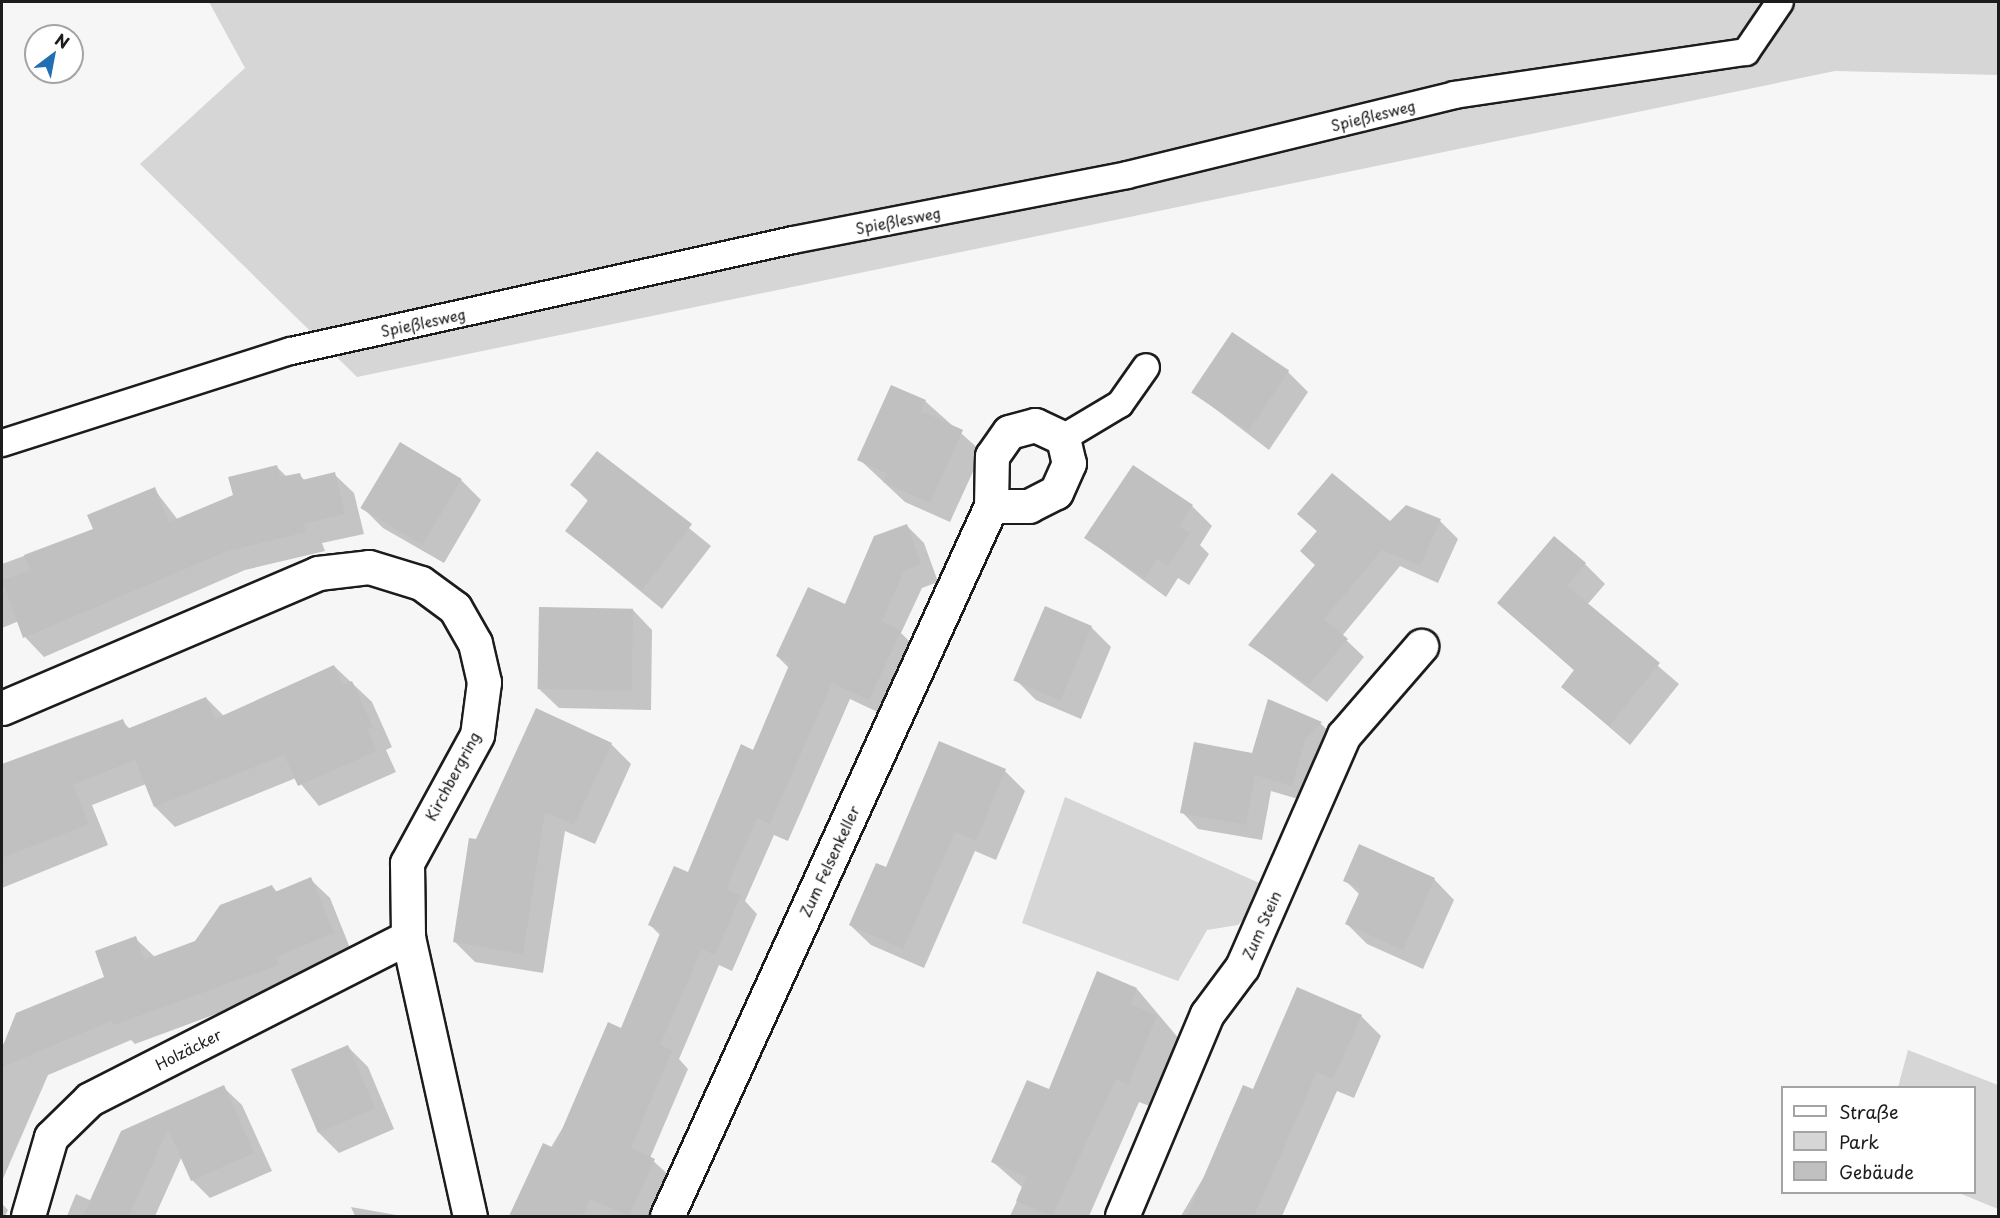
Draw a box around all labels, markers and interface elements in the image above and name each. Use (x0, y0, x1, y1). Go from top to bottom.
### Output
north arrow (24, 24, 84, 84)
text: N (51, 27, 74, 54)
street label: Spießlesweg (1329, 96, 1417, 134)
street label: Spießlesweg (854, 203, 942, 237)
street label: Spießlesweg (379, 304, 467, 340)
street label: Kirchbergring (421, 728, 483, 824)
street label: Zum Felsenkeller (795, 803, 863, 919)
street label: Zum Stein (1238, 888, 1284, 962)
street label: Holzäcker (152, 1025, 224, 1073)
legend (1781, 1086, 1976, 1194)
text: Straße (1839, 1098, 1899, 1125)
text: Park (1839, 1128, 1879, 1155)
text: Gebäude (1839, 1158, 1914, 1185)

